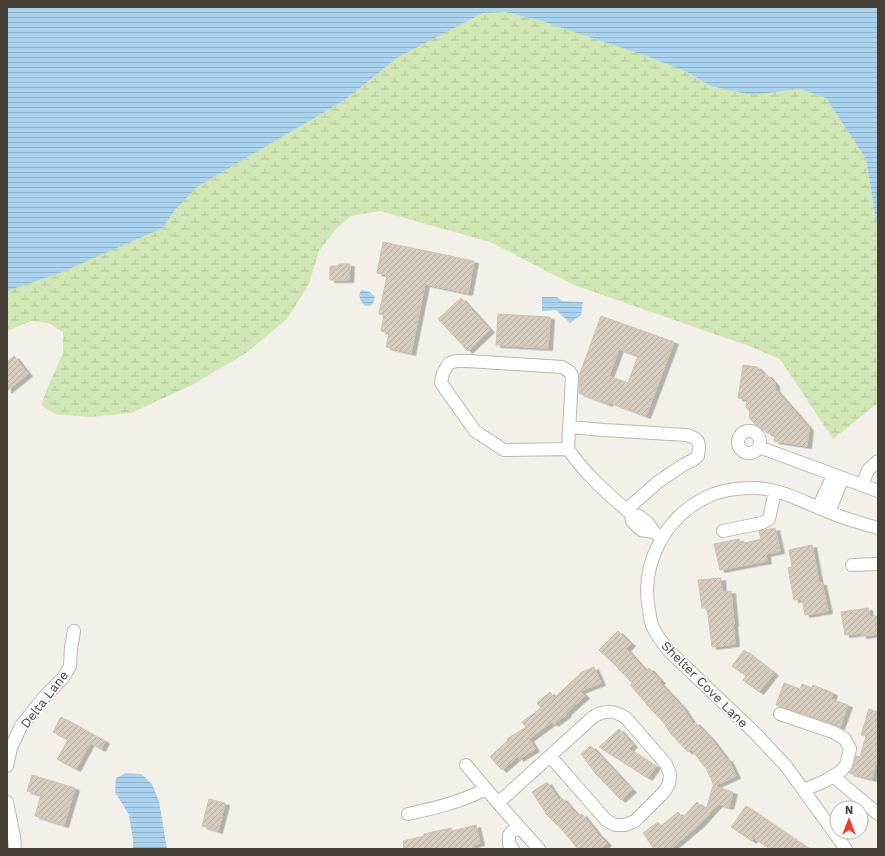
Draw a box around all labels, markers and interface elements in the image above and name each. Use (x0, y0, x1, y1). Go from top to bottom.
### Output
street label: Shelter Cove Lane (658, 638, 751, 731)
street label: Delta Lane (17, 668, 71, 731)
north arrow (829, 800, 869, 840)
text: N (845, 804, 853, 817)

